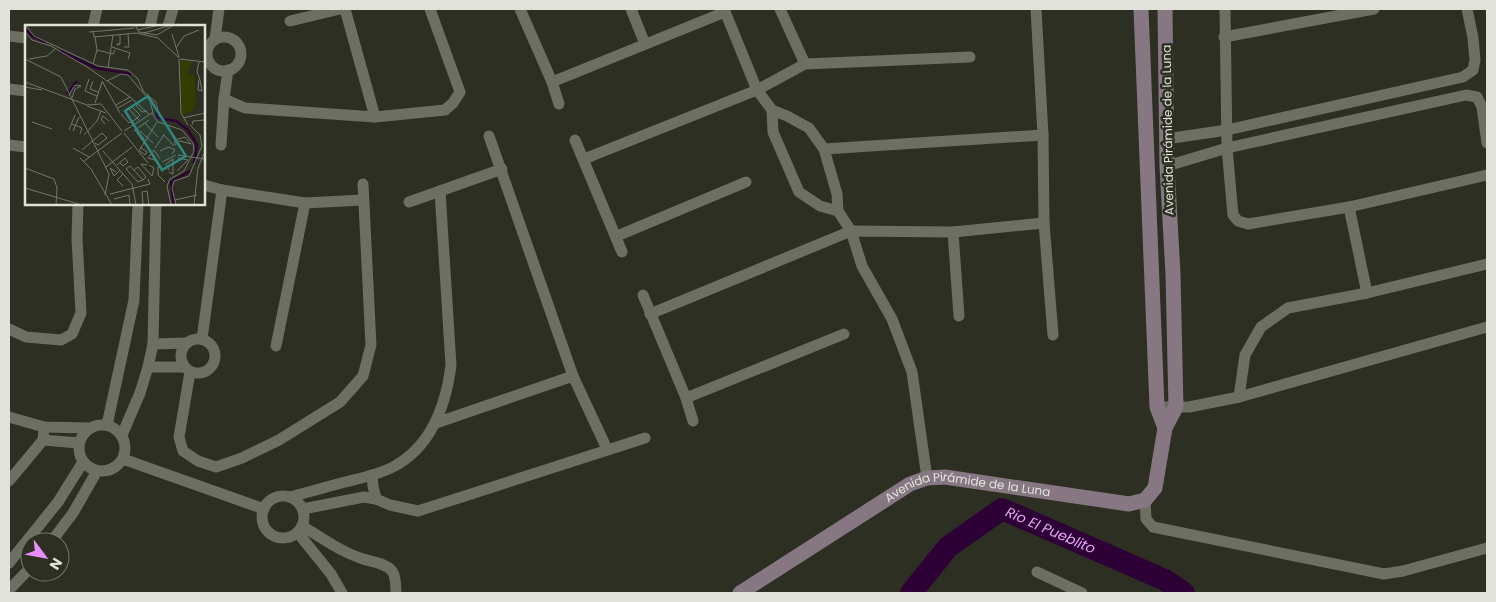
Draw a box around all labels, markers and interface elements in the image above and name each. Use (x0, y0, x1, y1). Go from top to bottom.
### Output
inset map (25, 25, 205, 205)
street label: Avenida Pirámide de la Luna (1158, 45, 1177, 215)
street label: Avenida Pirámide de la Luna (881, 468, 1052, 506)
water label: Rio El Pueblito (1002, 502, 1099, 559)
north arrow (20, 532, 70, 582)
text: N (45, 554, 67, 574)

